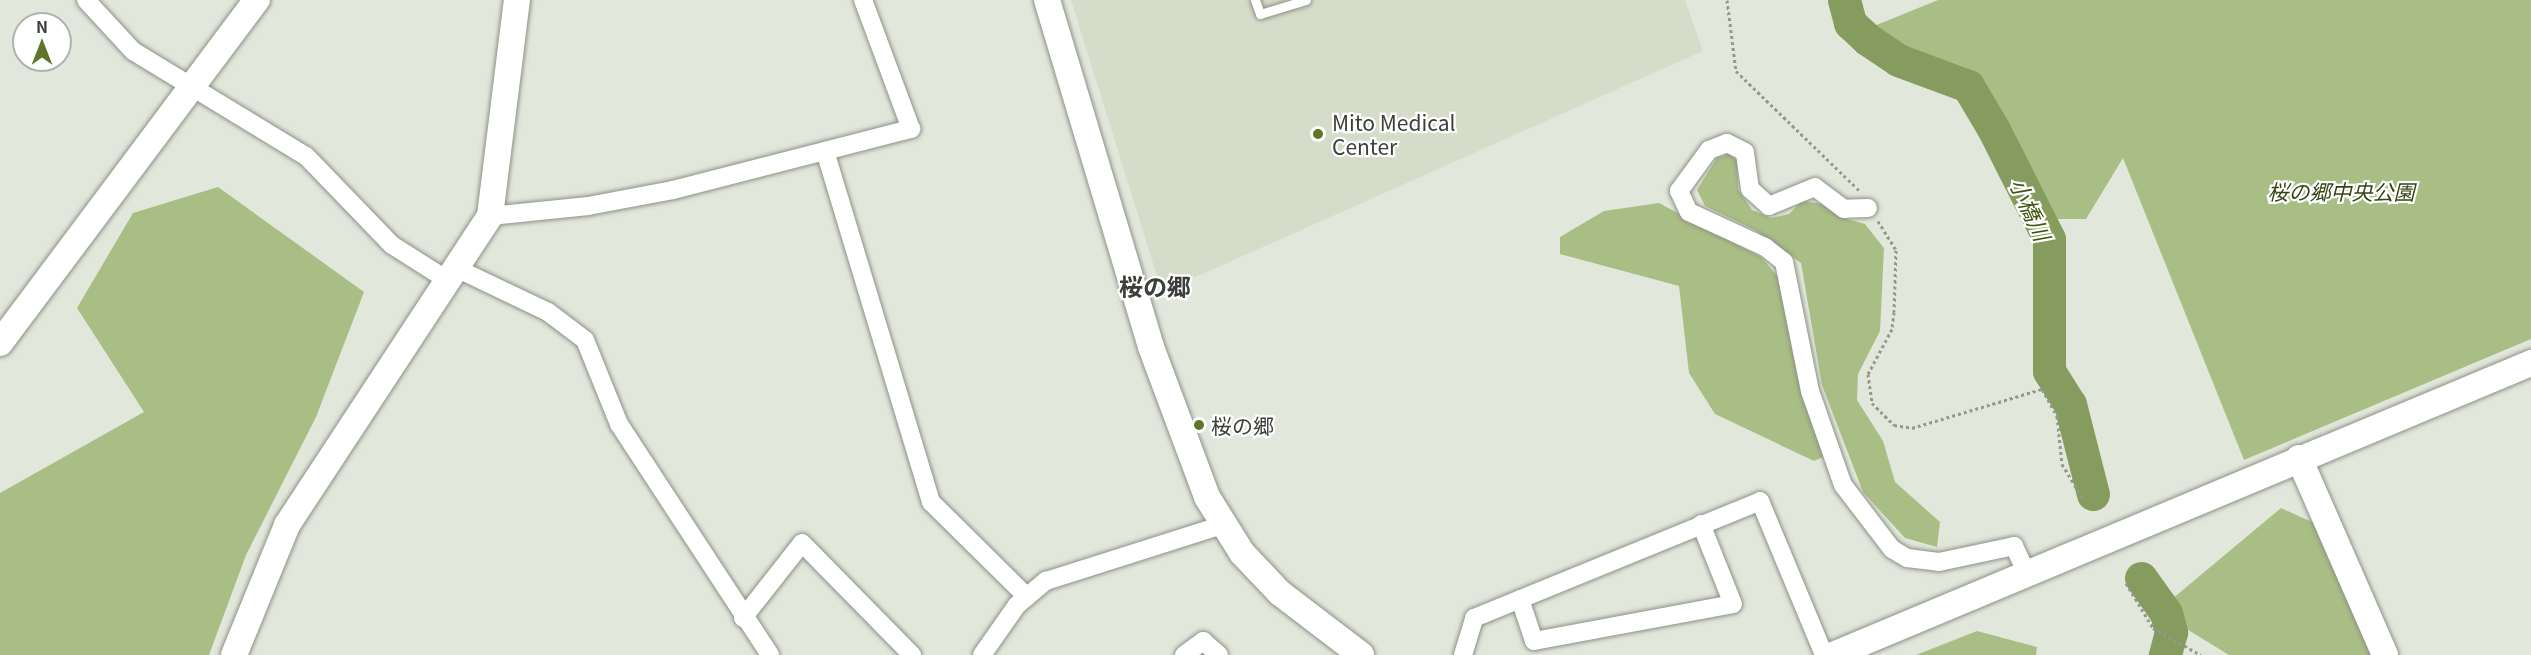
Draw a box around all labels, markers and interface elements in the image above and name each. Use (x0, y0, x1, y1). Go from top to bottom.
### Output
north arrow (12, 12, 72, 72)
text: N (36, 14, 48, 38)
place label: Mito Medical Center (1332, 109, 1455, 159)
marker: Mito Medical Center (1309, 125, 1327, 143)
water label: 小橋川 (2006, 173, 2056, 245)
park label: 桜の郷中央公園 (2268, 178, 2414, 204)
district label: 桜の郷 (1119, 272, 1191, 300)
place label: 桜の郷 (1211, 412, 1274, 438)
marker: 桜の郷 (1192, 418, 1206, 432)

